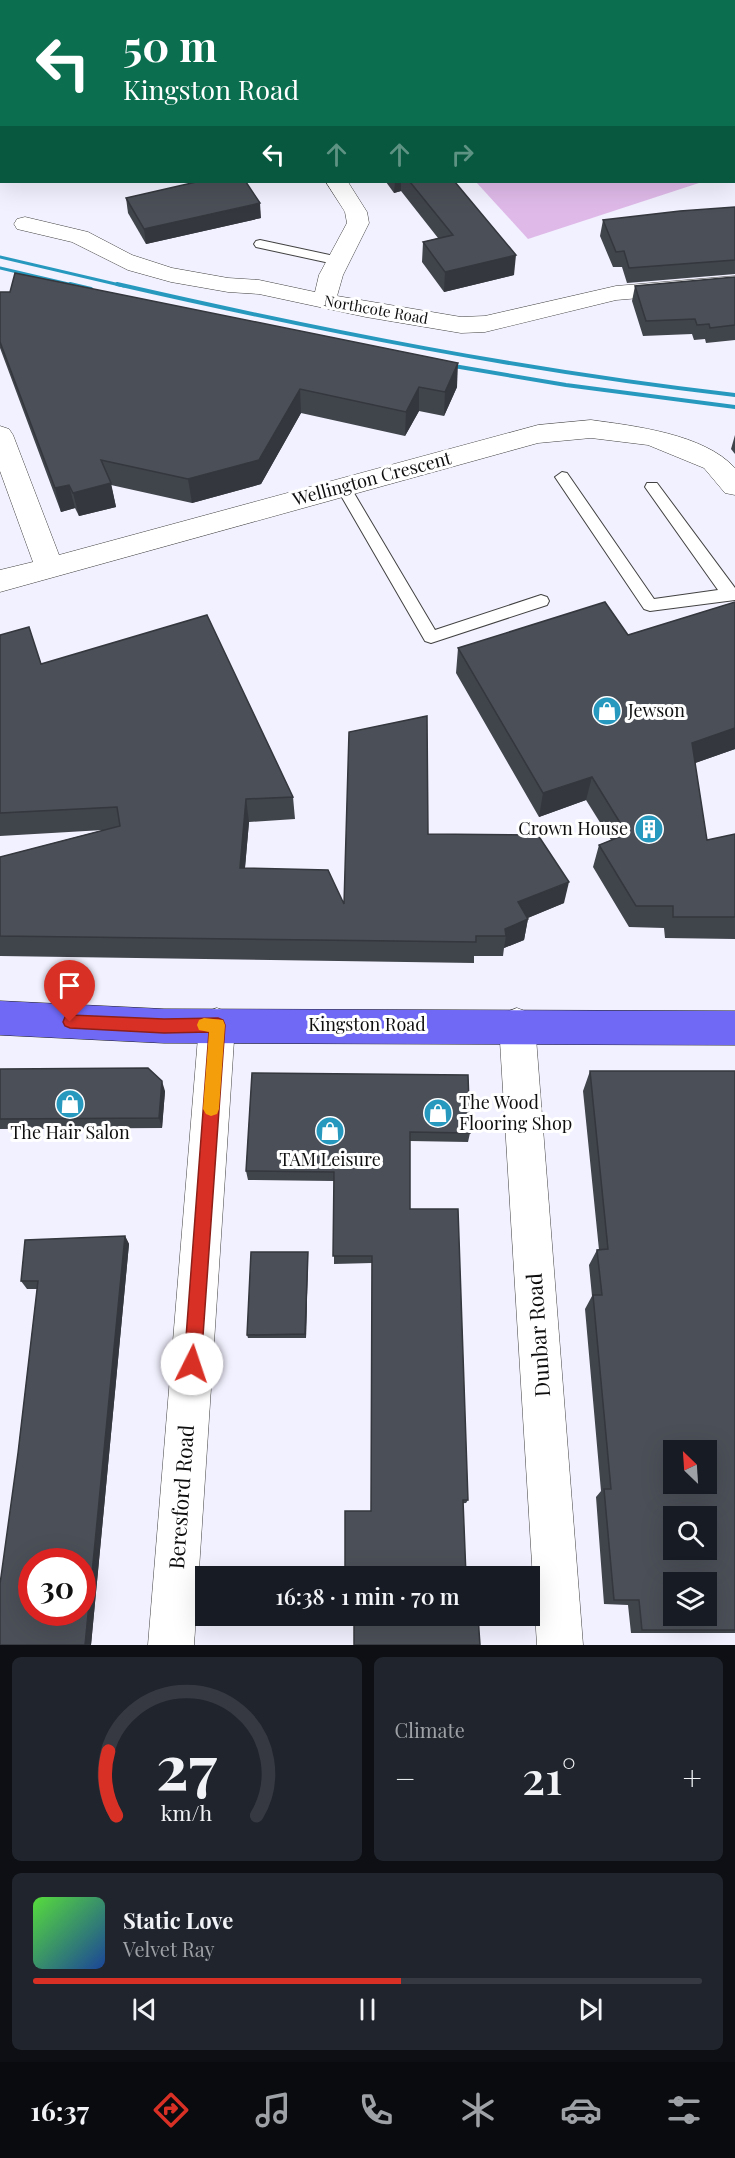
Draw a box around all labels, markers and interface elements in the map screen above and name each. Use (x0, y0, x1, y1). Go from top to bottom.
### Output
text: 50 m (123, 17, 217, 73)
icon: left (24, 24, 102, 102)
text: Kingston Road (123, 71, 299, 107)
icon: left (257, 138, 290, 171)
icon: ahead (320, 138, 353, 171)
icon: ahead (383, 138, 416, 171)
icon: right (446, 138, 479, 171)
street label: Northcote Road (322, 290, 430, 328)
street label: Wellington Crescent (289, 445, 454, 511)
shop icon: Jewson (591, 695, 623, 727)
place label: Jewson (627, 698, 685, 722)
building icon: Crown House (633, 813, 665, 845)
place label: Crown House (518, 816, 628, 840)
pin (44, 960, 95, 1022)
icon: arrive (53, 969, 86, 1002)
street label: Kingston Road (308, 1012, 426, 1036)
shop icon: The Hair Salon (54, 1088, 86, 1120)
place label: The Wood Flooring Shop (459, 1090, 572, 1135)
shop icon: The Wood Flooring Shop (422, 1097, 454, 1129)
shop icon: TAM Leisure (314, 1115, 346, 1147)
place label: The Hair Salon (10, 1120, 130, 1144)
place label: TAM Leisure (279, 1147, 381, 1171)
street label: Dunbar Road (519, 1272, 555, 1398)
position arrow (160, 1332, 224, 1396)
street label: Beresford Road (161, 1424, 199, 1570)
north arrow (663, 1440, 717, 1494)
map controls (663, 1440, 717, 1626)
button: search (663, 1506, 717, 1560)
speed limit sign: 30 (18, 1548, 96, 1626)
button: layers (663, 1572, 717, 1626)
text: 16:38 · 1 min · 70 m (275, 1581, 460, 1611)
text: Climate (395, 1716, 465, 1743)
text: 27 (156, 1722, 218, 1806)
text: 21° (522, 1746, 576, 1806)
text: − (395, 1755, 416, 1799)
text: + (683, 1755, 702, 1799)
text: km/h (161, 1798, 213, 1826)
text: Static Love (123, 1905, 233, 1935)
text: Velvet Ray (123, 1935, 215, 1962)
icon: previous (128, 1993, 161, 2026)
icon: pause (351, 1993, 384, 2026)
icon: next (574, 1993, 607, 2026)
icon: directions (150, 2089, 192, 2131)
icon: music (252, 2089, 294, 2131)
icon: phone (355, 2089, 397, 2131)
icon: climate (457, 2089, 499, 2131)
icon: car (560, 2089, 602, 2131)
icon: filters (663, 2089, 705, 2131)
text: 16:37 (30, 2092, 89, 2128)

